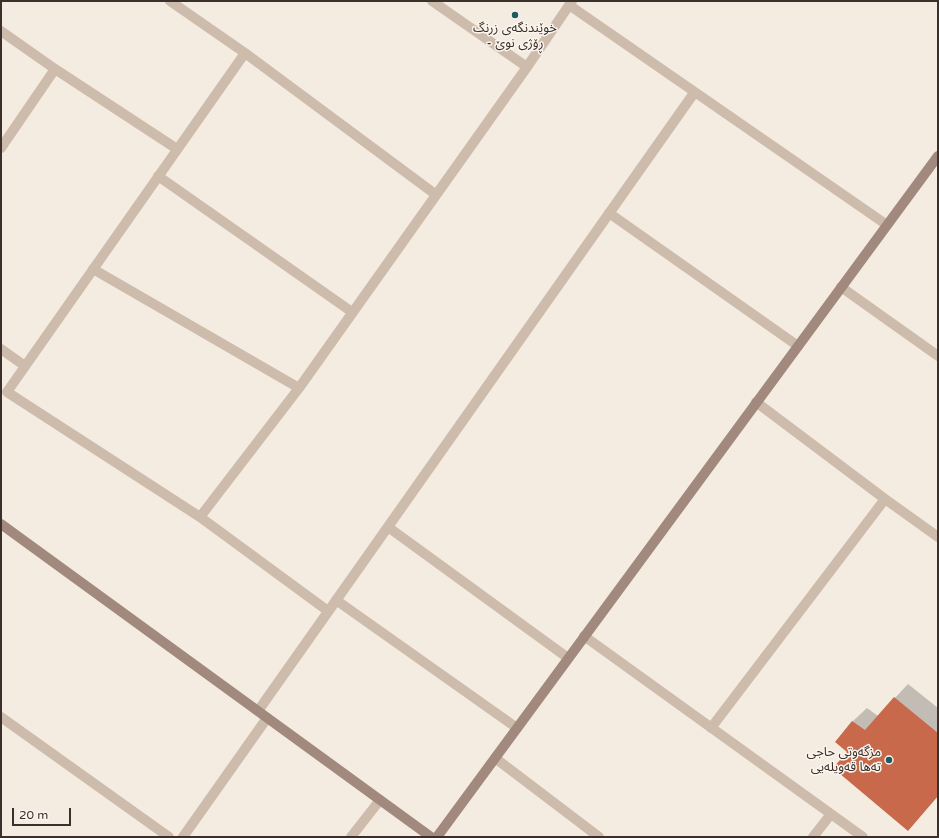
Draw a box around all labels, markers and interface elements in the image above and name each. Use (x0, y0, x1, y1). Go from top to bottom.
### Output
marker: خوێندنگەی زرنگ - ڕۆژی نوێ (510, 10, 520, 20)
place label: خوێندنگەی زرنگ - ڕۆژی نوێ (473, 21, 557, 52)
place label: مزگەوتی حاجی تەھا قەویلەیی (807, 745, 881, 776)
marker: مزگەوتی حاجی تەھا قەویلەیی (884, 755, 894, 765)
scale bar (14, 800, 73, 826)
text: 20 m (19, 808, 48, 822)

